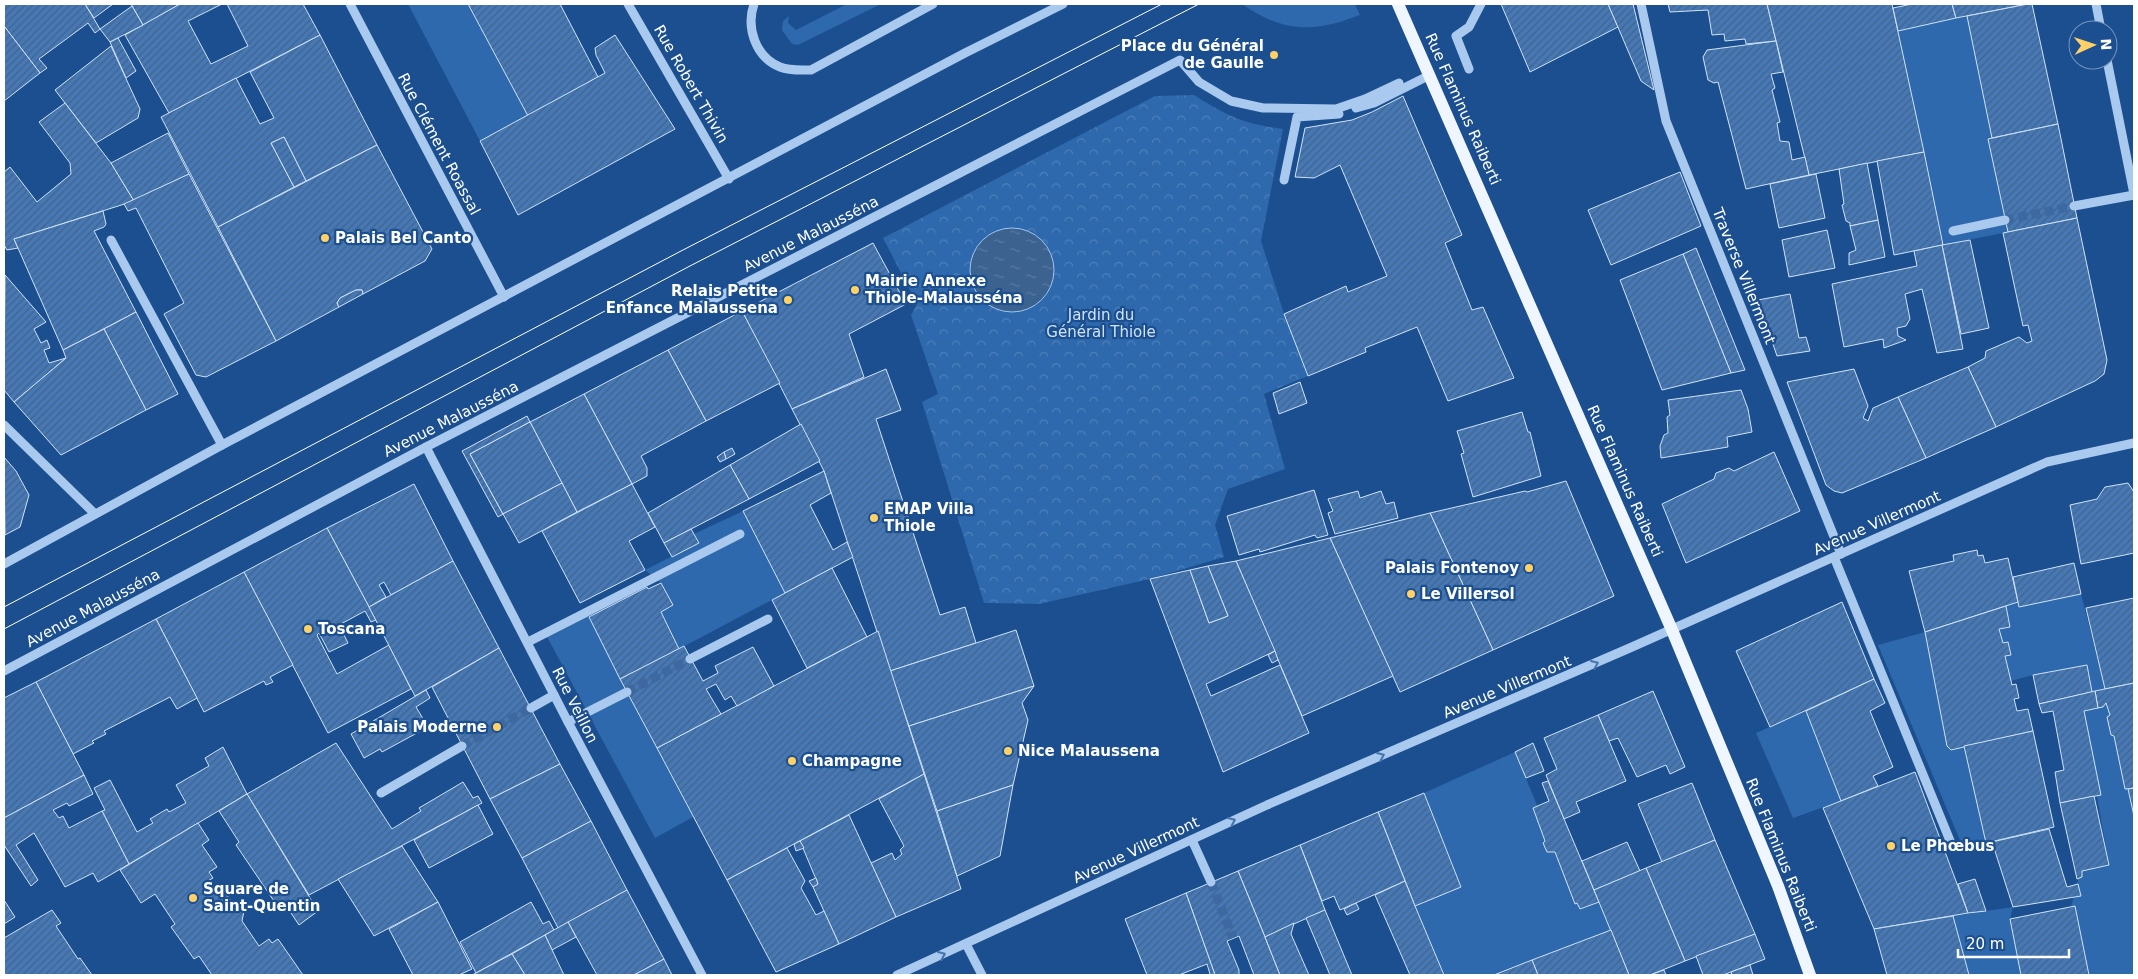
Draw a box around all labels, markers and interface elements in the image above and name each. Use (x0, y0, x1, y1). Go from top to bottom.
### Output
north arrow (2068, 20, 2118, 70)
street label: Rue Robert Thivin (650, 22, 732, 146)
street label: Rue Flaminus Raiberti (1421, 30, 1505, 188)
place label: Place du Général de Gaulle (1121, 37, 1264, 72)
text: N (2098, 38, 2114, 51)
marker: Place du Général de Gaulle (1268, 49, 1280, 61)
street label: Rue Clément Roassal (394, 70, 484, 218)
street label: Avenue Malausséna (741, 192, 881, 276)
street label: Traverse Villermont (1708, 204, 1780, 347)
place label: Palais Bel Canto (335, 229, 472, 247)
marker: Palais Bel Canto (319, 232, 331, 244)
place label: Mairie Annexe Thiole-Malausséna (865, 272, 1023, 307)
place label: Relais Petite Enfance Malaussena (606, 282, 778, 317)
marker: Mairie Annexe Thiole-Malausséna (849, 284, 861, 296)
marker: Relais Petite Enfance Malaussena (782, 294, 794, 306)
park label: Jardin du Général Thiole (1046, 306, 1156, 341)
street label: Avenue Malausséna (381, 377, 521, 461)
street label: Rue Flaminus Raiberti (1583, 402, 1667, 560)
street label: Avenue Villermont (1811, 487, 1943, 559)
place label: EMAP Villa Thiole (884, 500, 974, 535)
marker: EMAP Villa Thiole (868, 512, 880, 524)
place label: Palais Fontenoy (1385, 559, 1519, 577)
marker: Palais Fontenoy (1523, 562, 1535, 574)
street label: Avenue Malausséna (23, 565, 163, 651)
place label: Le Villersol (1421, 585, 1515, 603)
marker: Le Villersol (1405, 588, 1417, 600)
place label: Toscana (318, 620, 385, 638)
marker: Toscana (302, 623, 314, 635)
street label: Avenue Villermont (1440, 652, 1574, 722)
one-way arrow (1590, 659, 1599, 670)
street label: Rue Veillon (548, 664, 602, 746)
place label: Palais Moderne (357, 718, 487, 736)
marker: Palais Moderne (491, 721, 503, 733)
place label: Nice Malaussena (1018, 742, 1160, 760)
marker: Nice Malaussena (1002, 745, 1014, 757)
one-way arrow (1376, 751, 1385, 762)
place label: Champagne (802, 752, 902, 770)
marker: Champagne (786, 755, 798, 767)
street label: Rue Flaminus Raiberti (1742, 776, 1820, 934)
street label: Avenue Villermont (1070, 813, 1202, 887)
one-way arrow (1227, 818, 1236, 828)
place label: Le Phœbus (1901, 837, 1994, 855)
marker: Le Phœbus (1885, 840, 1897, 852)
place label: Square de Saint-Quentin (203, 880, 320, 915)
marker: Square de Saint-Quentin (187, 892, 199, 904)
scale bar (1958, 926, 2069, 958)
text: 20 m (1966, 935, 2004, 953)
one-way arrow (937, 950, 946, 961)

